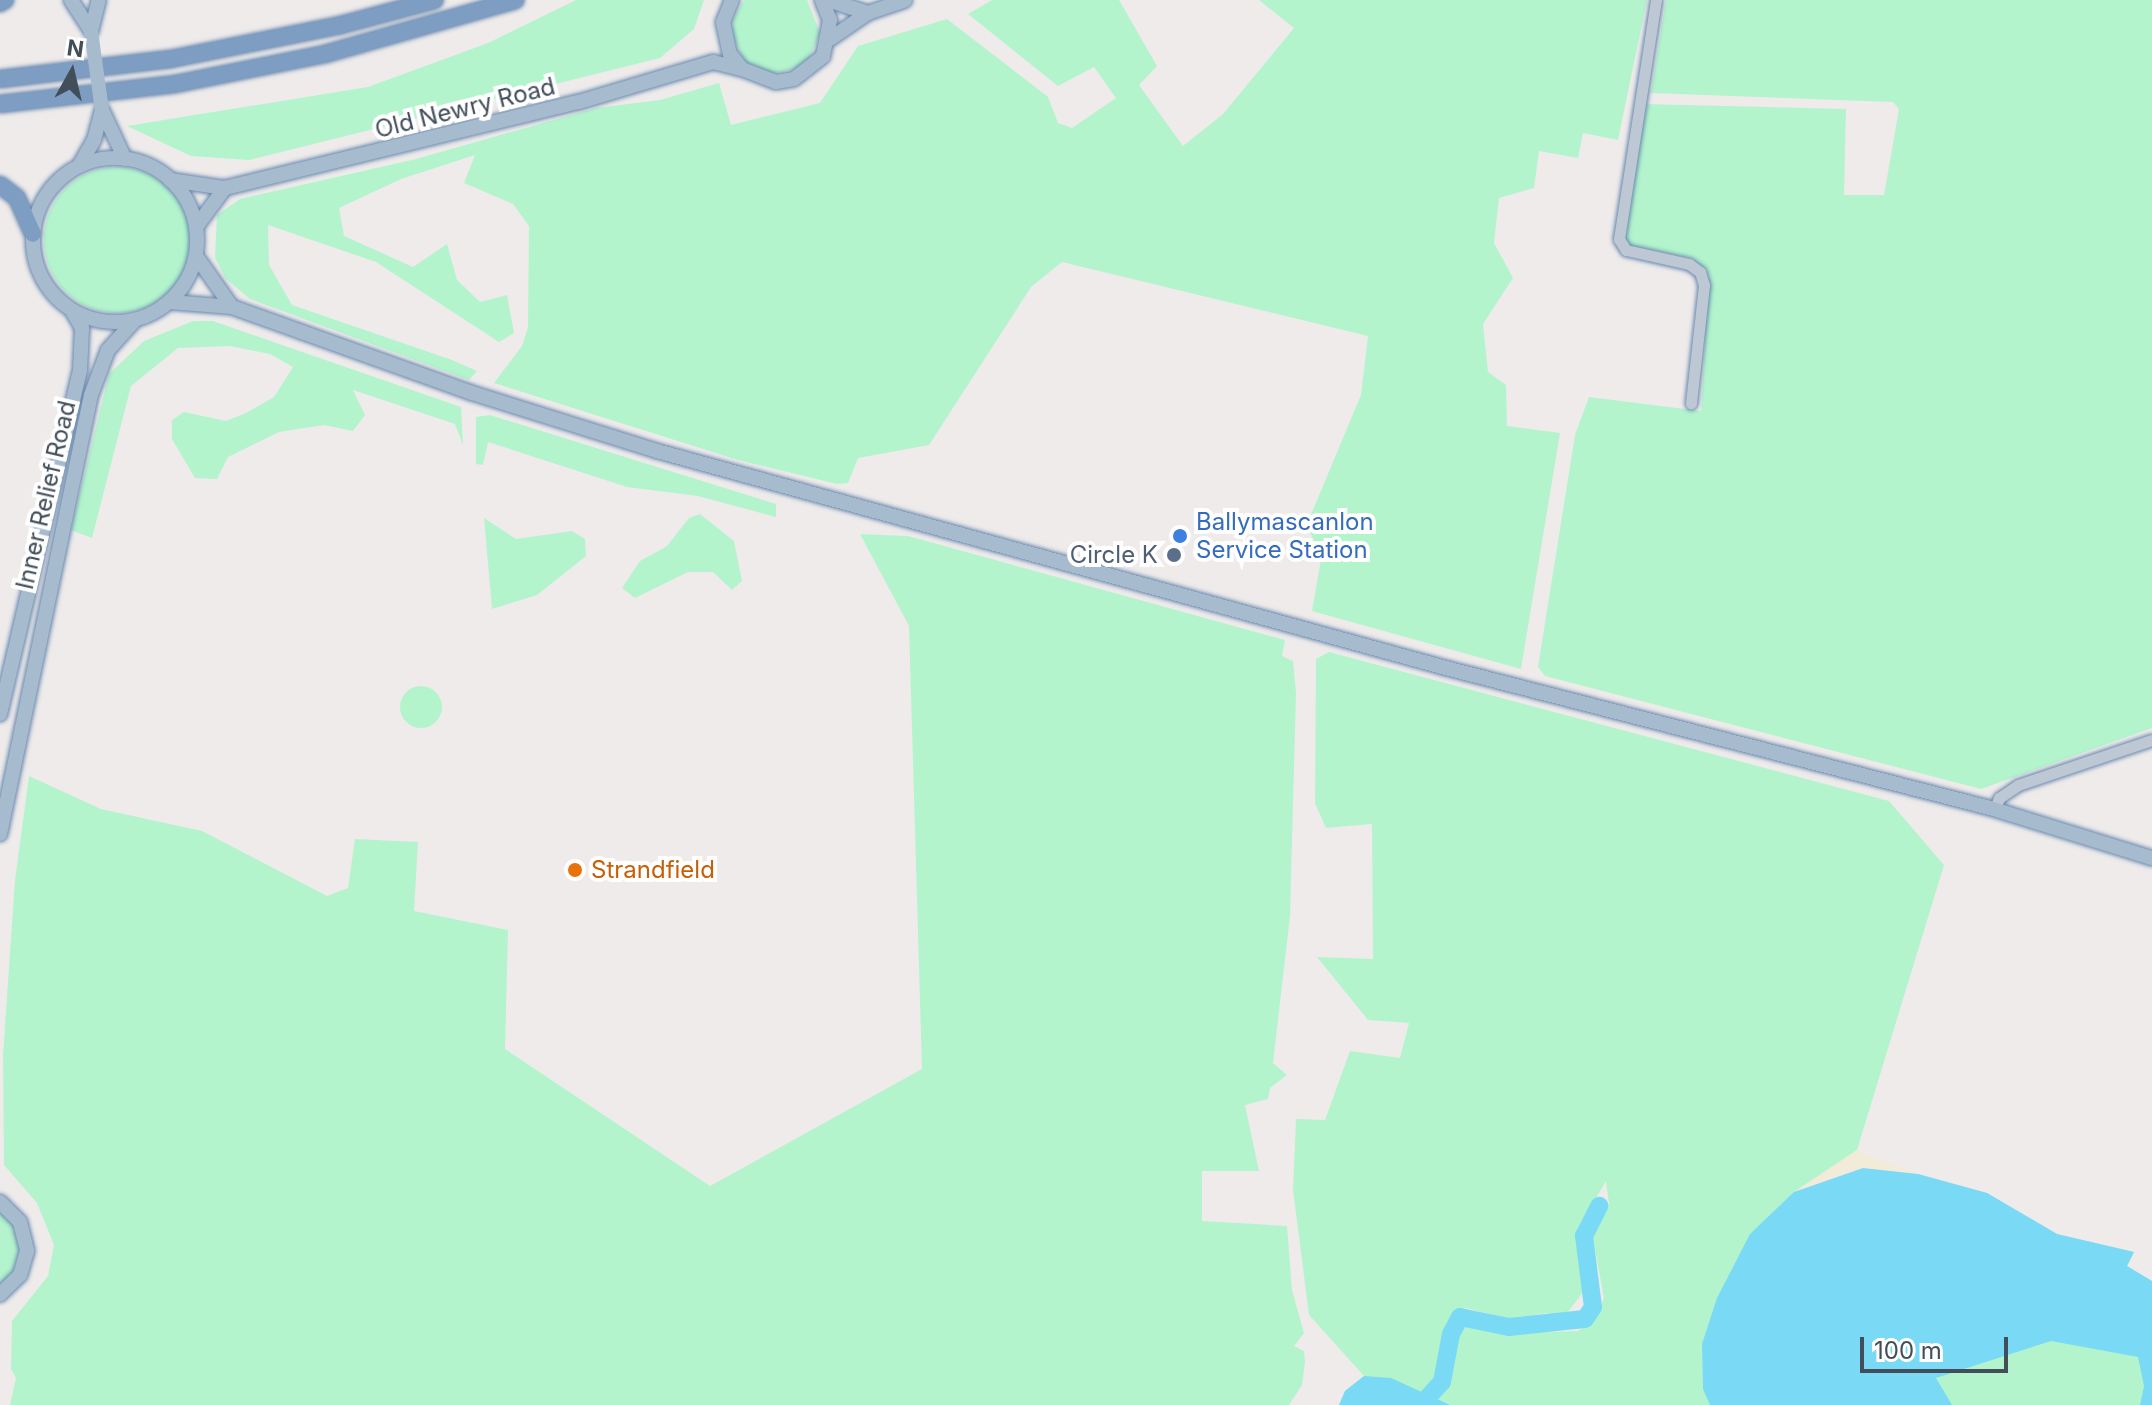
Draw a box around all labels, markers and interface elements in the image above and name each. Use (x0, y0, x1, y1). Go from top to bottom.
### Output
north arrow (32, 32, 112, 112)
text: N (65, 34, 85, 62)
street label: Old Newry Road (372, 72, 558, 144)
street label: Inner Relief Road (10, 398, 82, 592)
place label: Ballymascanlon Service Station (1196, 508, 1374, 564)
marker: Ballymascanlon Service Station (1171, 527, 1189, 545)
place label: Circle K (1070, 541, 1158, 569)
marker: Circle K (1165, 546, 1183, 564)
place label: Strandfield (591, 856, 715, 884)
marker: Strandfield (566, 861, 584, 879)
scale bar (1864, 1321, 2012, 1371)
text: 100 m (1874, 1336, 1942, 1365)

